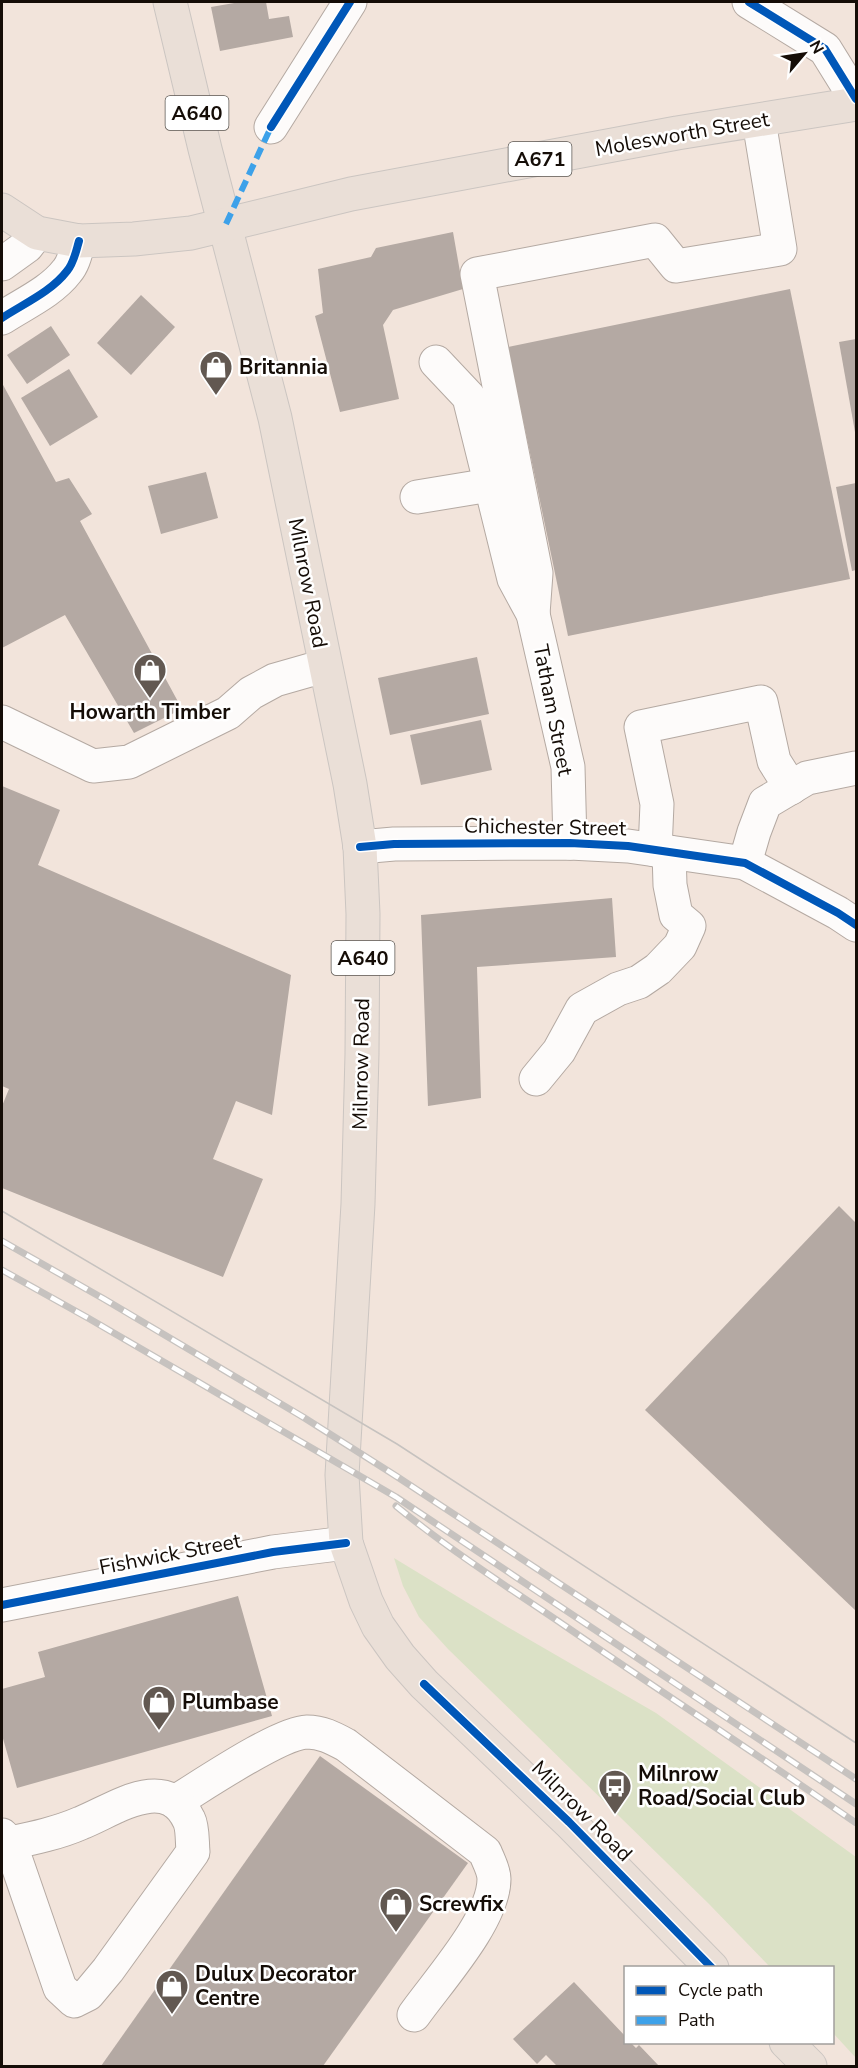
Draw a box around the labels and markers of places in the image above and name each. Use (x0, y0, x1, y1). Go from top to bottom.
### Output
shop icon: Britannia (198, 349, 234, 396)
place label: Britannia (239, 353, 328, 381)
shop icon: Howarth Timber (132, 652, 168, 699)
place label: Howarth Timber (69, 698, 231, 726)
shop icon: Plumbase (141, 1684, 177, 1731)
place label: Plumbase (182, 1688, 279, 1716)
place label: Milnrow Road/Social Club (638, 1760, 805, 1812)
bus stop icon: Milnrow Road/Social Club (597, 1768, 633, 1815)
shop icon: Screwfix (378, 1886, 414, 1933)
place label: Screwfix (419, 1890, 504, 1918)
place label: Dulux Decorator Centre (195, 1960, 357, 2012)
shop icon: Dulux Decorator Centre (154, 1968, 190, 2015)

